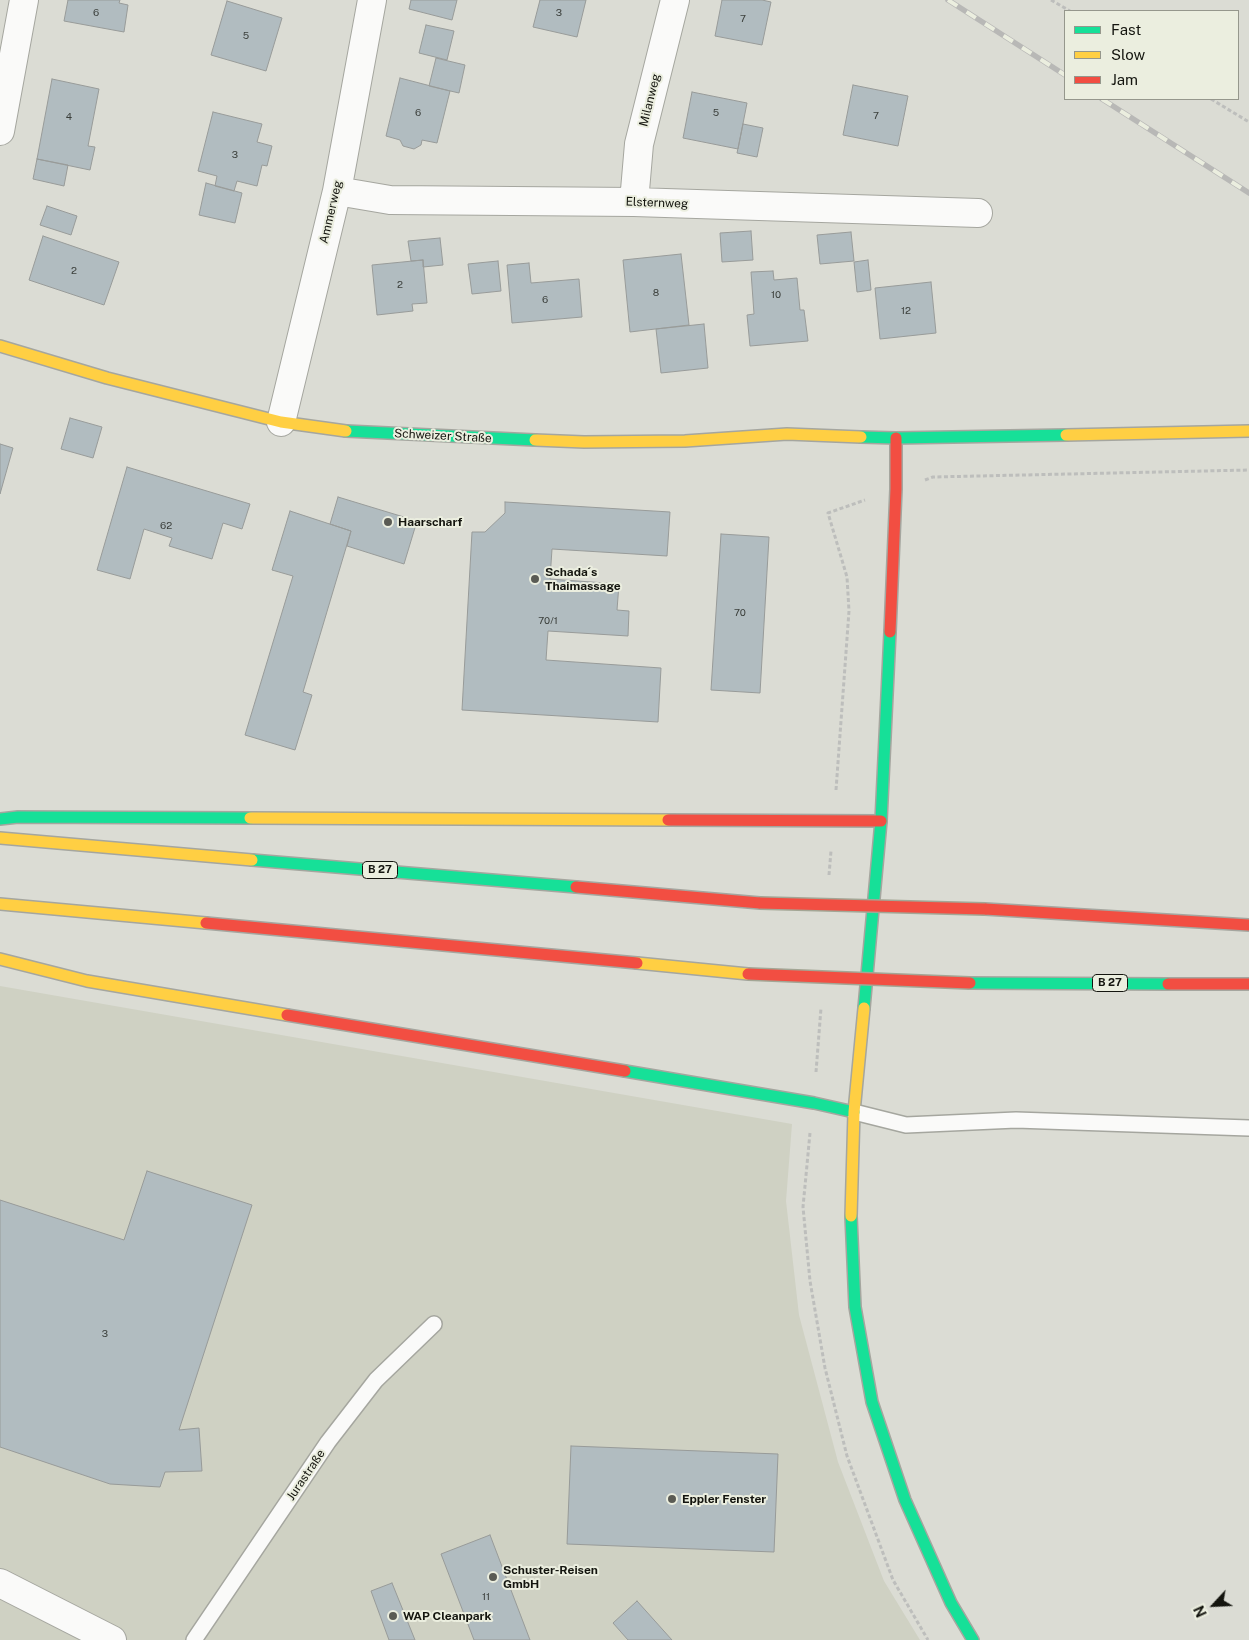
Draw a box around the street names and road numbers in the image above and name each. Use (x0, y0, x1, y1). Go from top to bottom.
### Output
street label: Milanweg (636, 72, 664, 128)
street label: Ammerweg (317, 179, 345, 245)
street label: Elsternweg (625, 195, 689, 211)
street label: Schweizer Straße (394, 426, 492, 446)
road number: B 27 (362, 862, 398, 878)
road number: B 27 (1092, 974, 1128, 991)
street label: Jurastraße (284, 1447, 328, 1503)

